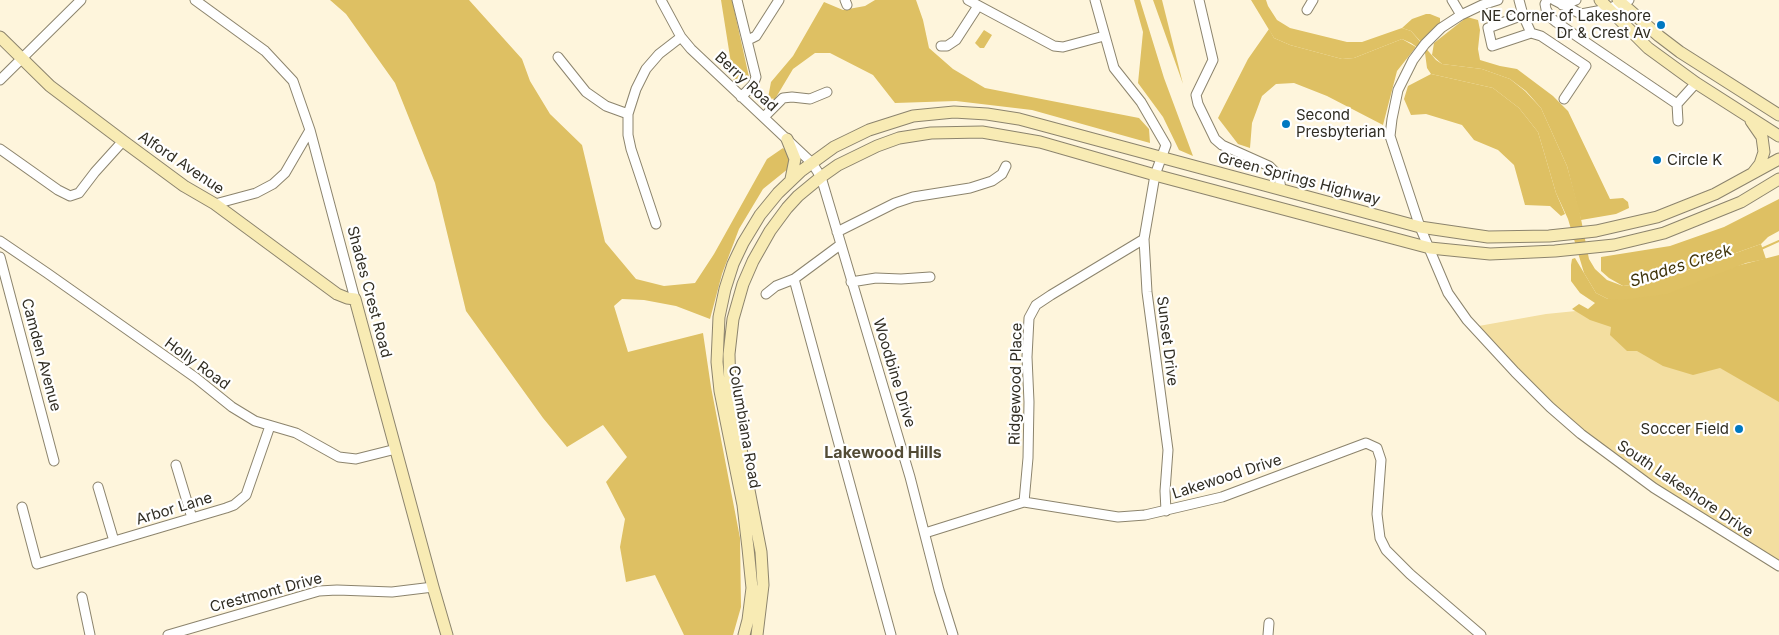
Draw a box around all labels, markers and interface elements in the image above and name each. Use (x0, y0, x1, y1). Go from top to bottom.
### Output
place label: NE Corner of Lakeshore Dr & Crest Av (1481, 7, 1651, 42)
marker: NE Corner of Lakeshore Dr & Crest Av (1655, 19, 1667, 31)
street label: Berry Road (711, 48, 781, 116)
place label: Second Presbyterian (1296, 106, 1385, 141)
marker: Second Presbyterian (1280, 118, 1292, 130)
street label: Alford Avenue (135, 128, 227, 198)
street label: Green Springs Highway (1216, 149, 1382, 209)
place label: Circle K (1667, 151, 1722, 169)
marker: Circle K (1651, 154, 1663, 166)
street label: Shades Crest Road (343, 224, 395, 360)
water label: Shades Creek (1628, 240, 1734, 292)
street label: Sunset Drive (1153, 295, 1181, 387)
street label: Camden Avenue (17, 297, 65, 413)
street label: Woodbine Drive (869, 316, 919, 430)
street label: Ridgewood Place (1006, 323, 1026, 445)
street label: Holly Road (161, 334, 233, 394)
street label: Columbiana Road (724, 364, 764, 490)
place label: Soccer Field (1641, 420, 1729, 438)
marker: Soccer Field (1733, 423, 1745, 435)
street label: South Lakeshore Drive (1613, 437, 1757, 541)
district label: Lakewood Hills (824, 443, 942, 463)
street label: Lakewood Drive (1170, 451, 1284, 503)
street label: Arbor Lane (134, 489, 214, 529)
street label: Crestmont Drive (208, 569, 324, 617)

